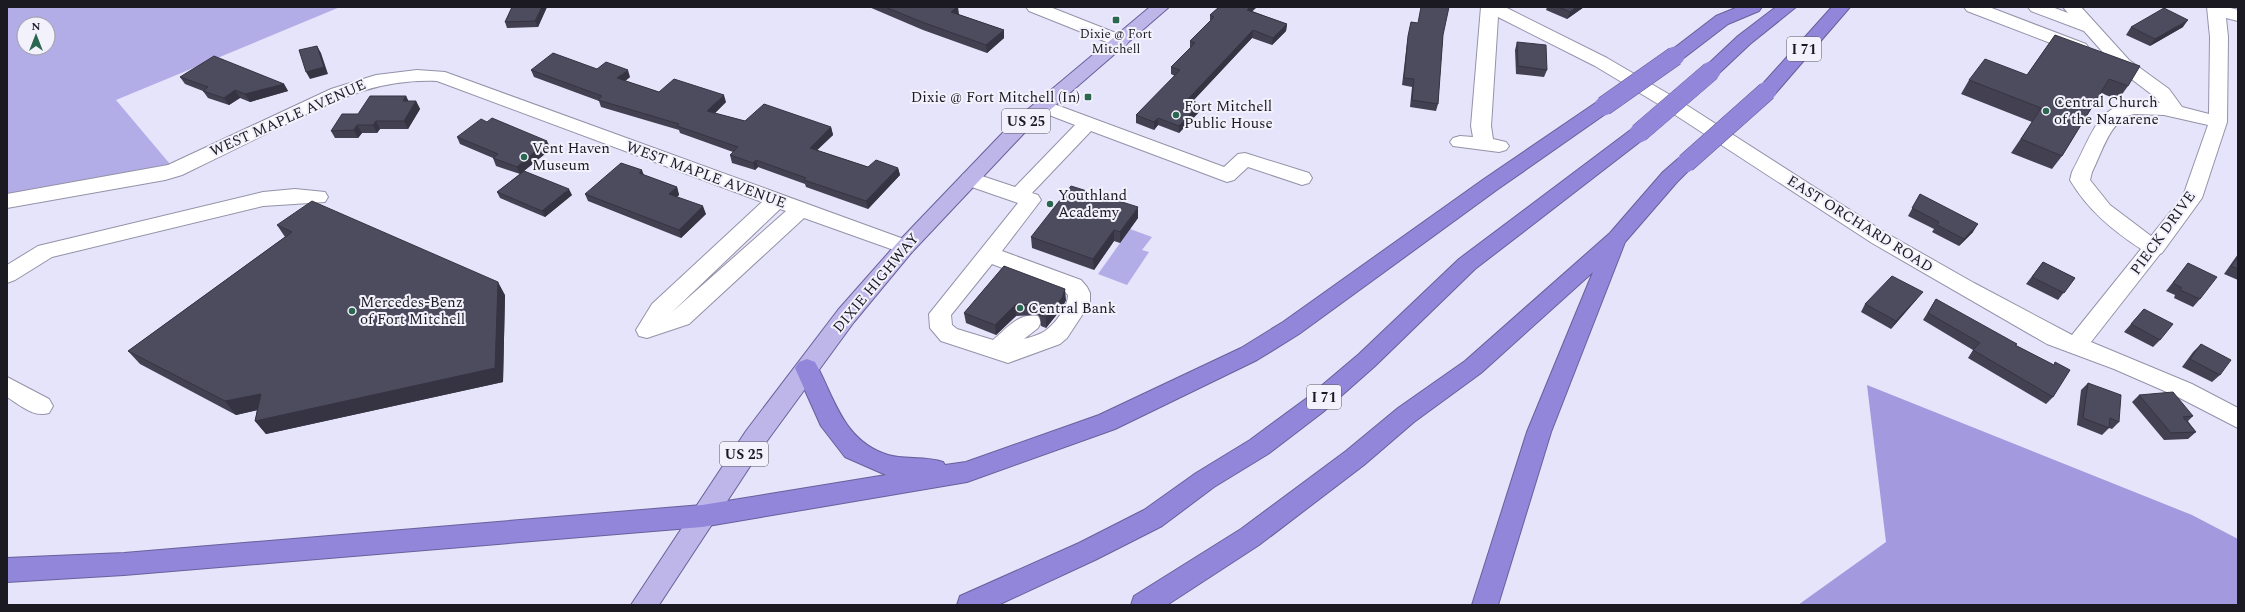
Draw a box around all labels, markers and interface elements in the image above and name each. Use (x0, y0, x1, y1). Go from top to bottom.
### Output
marker: Dixie @ Fort Mitchell (1111, 15, 1121, 25)
north arrow (16, 16, 56, 56)
text: N (32, 18, 41, 35)
place label: Dixie @ Fort Mitchell (1080, 24, 1153, 59)
road number: I 71 (1787, 37, 1821, 61)
street label: WEST MAPLE AVENUE (206, 73, 370, 163)
place label: Dixie @ Fort Mitchell (In) (911, 86, 1080, 109)
place label: Central Church of the Nazarene (2054, 91, 2159, 131)
marker: Dixie @ Fort Mitchell (In) (1083, 92, 1093, 102)
place label: Fort Mitchell Public House (1184, 95, 1273, 135)
marker: Central Church of the Nazarene (2041, 106, 2051, 116)
road number: US 25 (1002, 109, 1050, 133)
marker: Fort Mitchell Public House (1171, 110, 1181, 120)
street label: WEST MAPLE AVENUE (623, 135, 789, 215)
place label: Vent Haven Museum (532, 137, 610, 177)
marker: Vent Haven Museum (519, 152, 529, 162)
street label: EAST ORCHARD ROAD (1782, 169, 1938, 279)
place label: Youthland Academy (1058, 184, 1127, 224)
street label: PIECK DRIVE (2125, 186, 2201, 280)
marker: Youthland Academy (1045, 199, 1055, 209)
street label: DIXIE HIGHWAY (827, 228, 925, 338)
place label: Mercedes-Benz of Fort Mitchell (360, 291, 465, 331)
place label: Central Bank (1028, 297, 1116, 320)
marker: Central Bank (1015, 303, 1025, 313)
marker: Mercedes-Benz of Fort Mitchell (347, 306, 357, 316)
road number: I 71 (1307, 385, 1341, 409)
road number: US 25 (720, 442, 768, 466)

